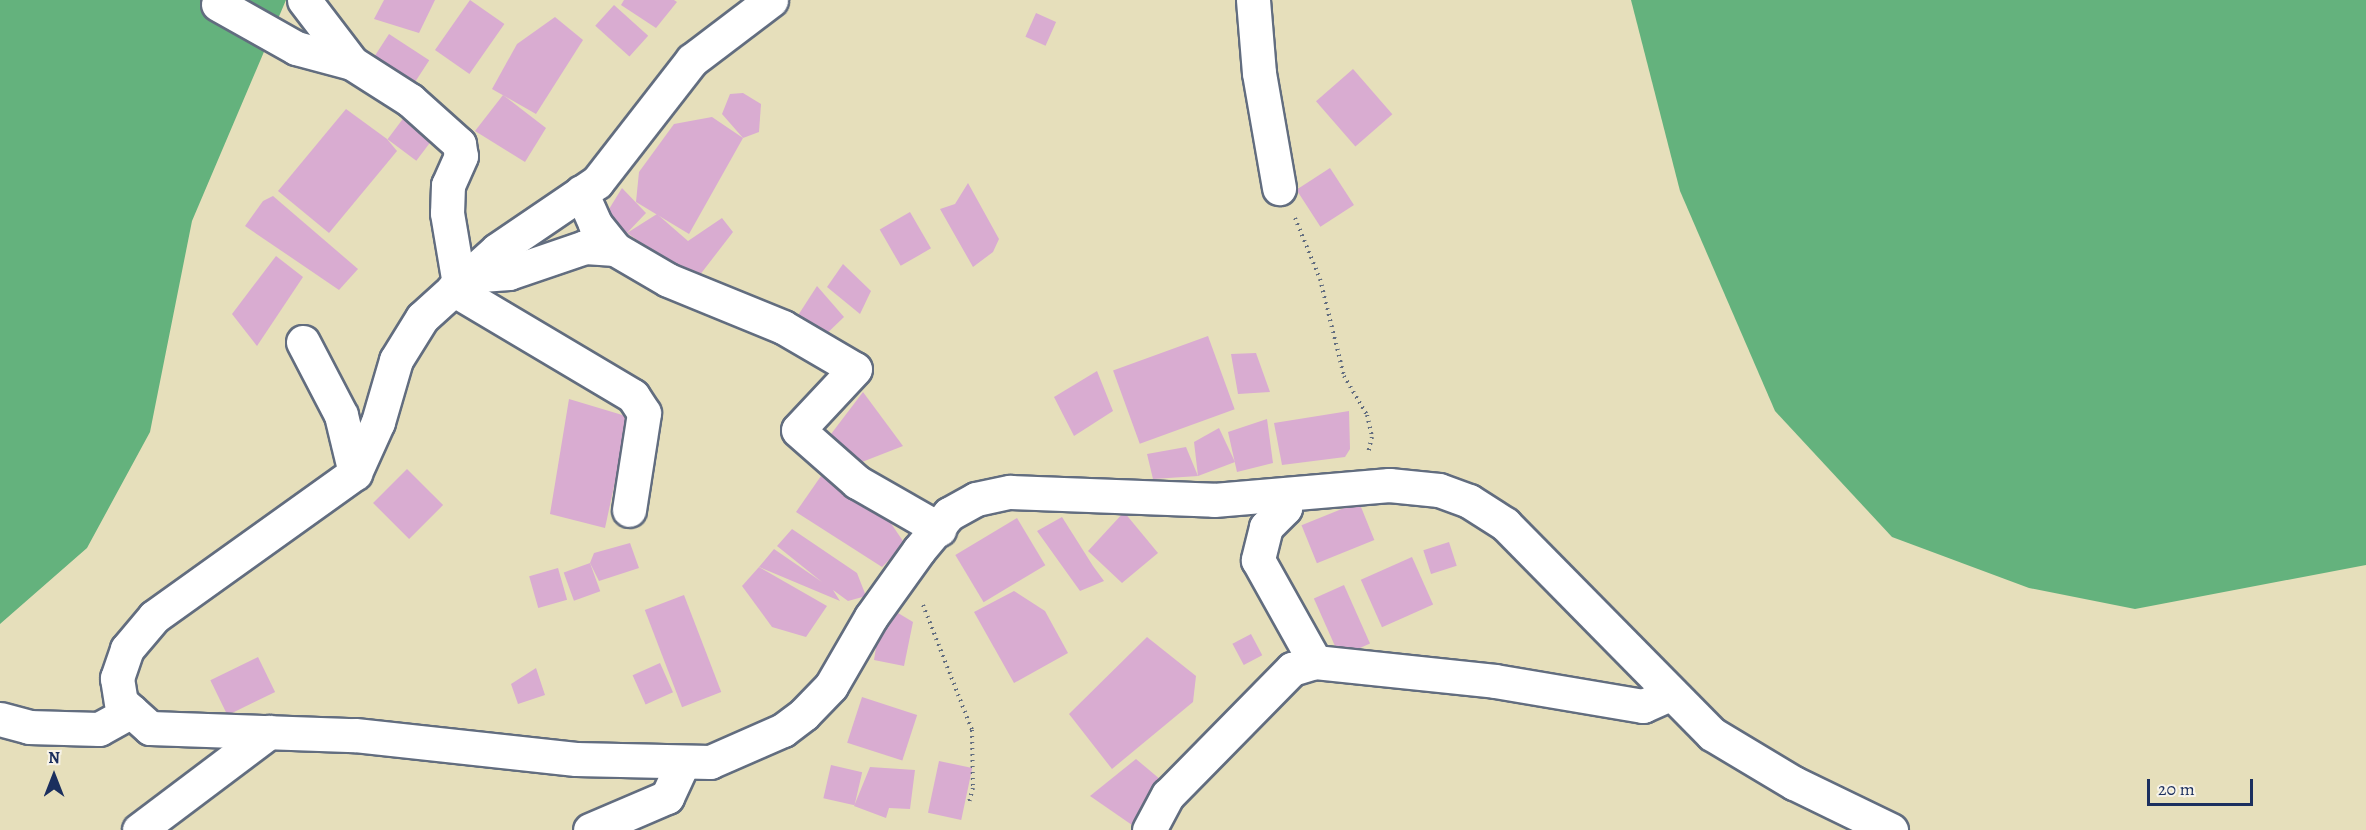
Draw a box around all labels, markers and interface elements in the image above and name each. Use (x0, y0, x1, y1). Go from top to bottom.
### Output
north arrow (24, 746, 84, 806)
text: N (48, 747, 60, 769)
scale bar (2150, 767, 2256, 805)
text: 20 m (2158, 777, 2195, 801)

